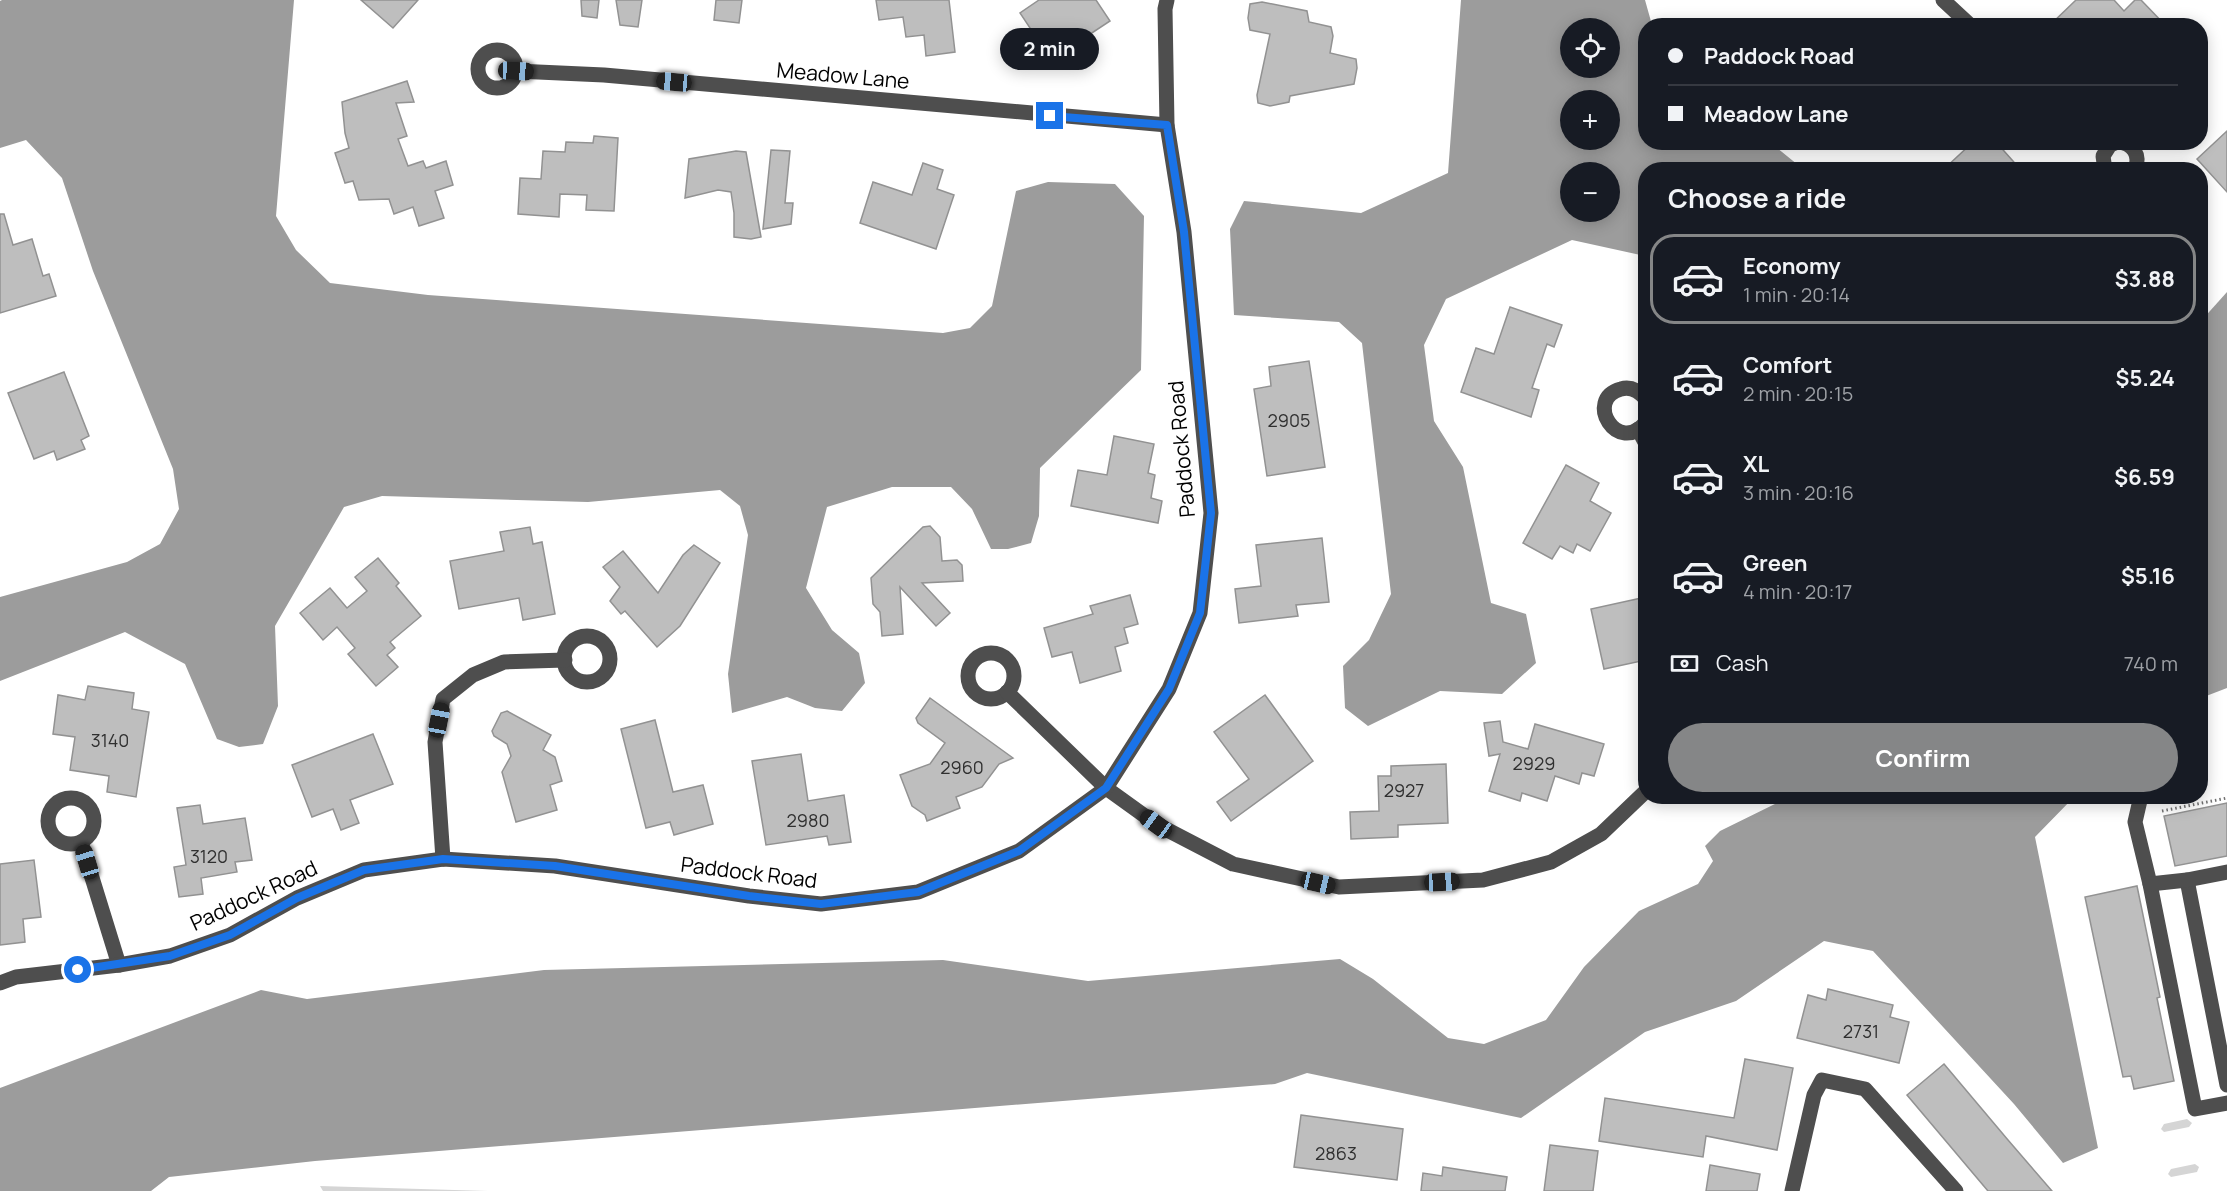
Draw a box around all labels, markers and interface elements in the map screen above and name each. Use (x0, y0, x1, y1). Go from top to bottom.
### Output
map controls (1560, 18, 1620, 222)
button: locate (1560, 18, 1620, 78)
callout: 2 min (1000, 29, 1100, 71)
text: 2 min (1023, 35, 1076, 62)
text: Paddock Road (1704, 41, 1854, 71)
street label: Meadow Lane (776, 55, 911, 95)
car (498, 61, 534, 81)
car (655, 71, 693, 93)
button: + (1560, 90, 1620, 150)
text: Meadow Lane (1704, 99, 1849, 129)
route end (1036, 102, 1063, 129)
button: − (1560, 162, 1620, 222)
text: Choose a ride (1668, 179, 1846, 216)
text: Economy (1743, 251, 1841, 281)
icon: car (1671, 252, 1725, 306)
text: $3.88 (2115, 264, 2175, 294)
text: 1 min · 20:14 (1743, 281, 1850, 308)
text: Comfort (1743, 350, 1832, 380)
icon: car (1671, 351, 1725, 405)
text: $5.24 (2116, 363, 2175, 393)
street label: Paddock Road (1161, 380, 1201, 519)
text: 2 min · 20:15 (1743, 380, 1853, 407)
house number: 2905 (1268, 408, 1310, 432)
text: XL (1743, 449, 1769, 479)
icon: car (1671, 450, 1725, 504)
text: $6.59 (2114, 462, 2175, 492)
text: 3 min · 20:16 (1743, 479, 1854, 506)
text: Green (1743, 548, 1808, 578)
icon: car (1671, 549, 1725, 603)
text: $5.16 (2121, 561, 2175, 591)
text: 4 min · 20:17 (1743, 578, 1852, 605)
icon: cash (1668, 647, 1701, 680)
text: Cash (1716, 648, 1769, 678)
text: 740 m (2124, 650, 2178, 677)
car (427, 701, 451, 739)
button: Confirm (1668, 723, 2178, 792)
house number: 3140 (91, 728, 129, 752)
house number: 2929 (1513, 751, 1555, 775)
house number: 2960 (940, 755, 984, 779)
house number: 2927 (1384, 778, 1424, 802)
car (1136, 806, 1176, 842)
house number: 2980 (787, 808, 829, 832)
car (73, 842, 101, 882)
house number: 3120 (190, 844, 228, 868)
street label: Paddock Road (679, 850, 819, 894)
street label: Paddock Road (185, 853, 322, 937)
car (1298, 870, 1338, 896)
car (1424, 872, 1460, 892)
route start (64, 956, 91, 983)
house number: 2731 (1843, 1019, 1879, 1043)
house number: 2863 (1315, 1141, 1357, 1165)

